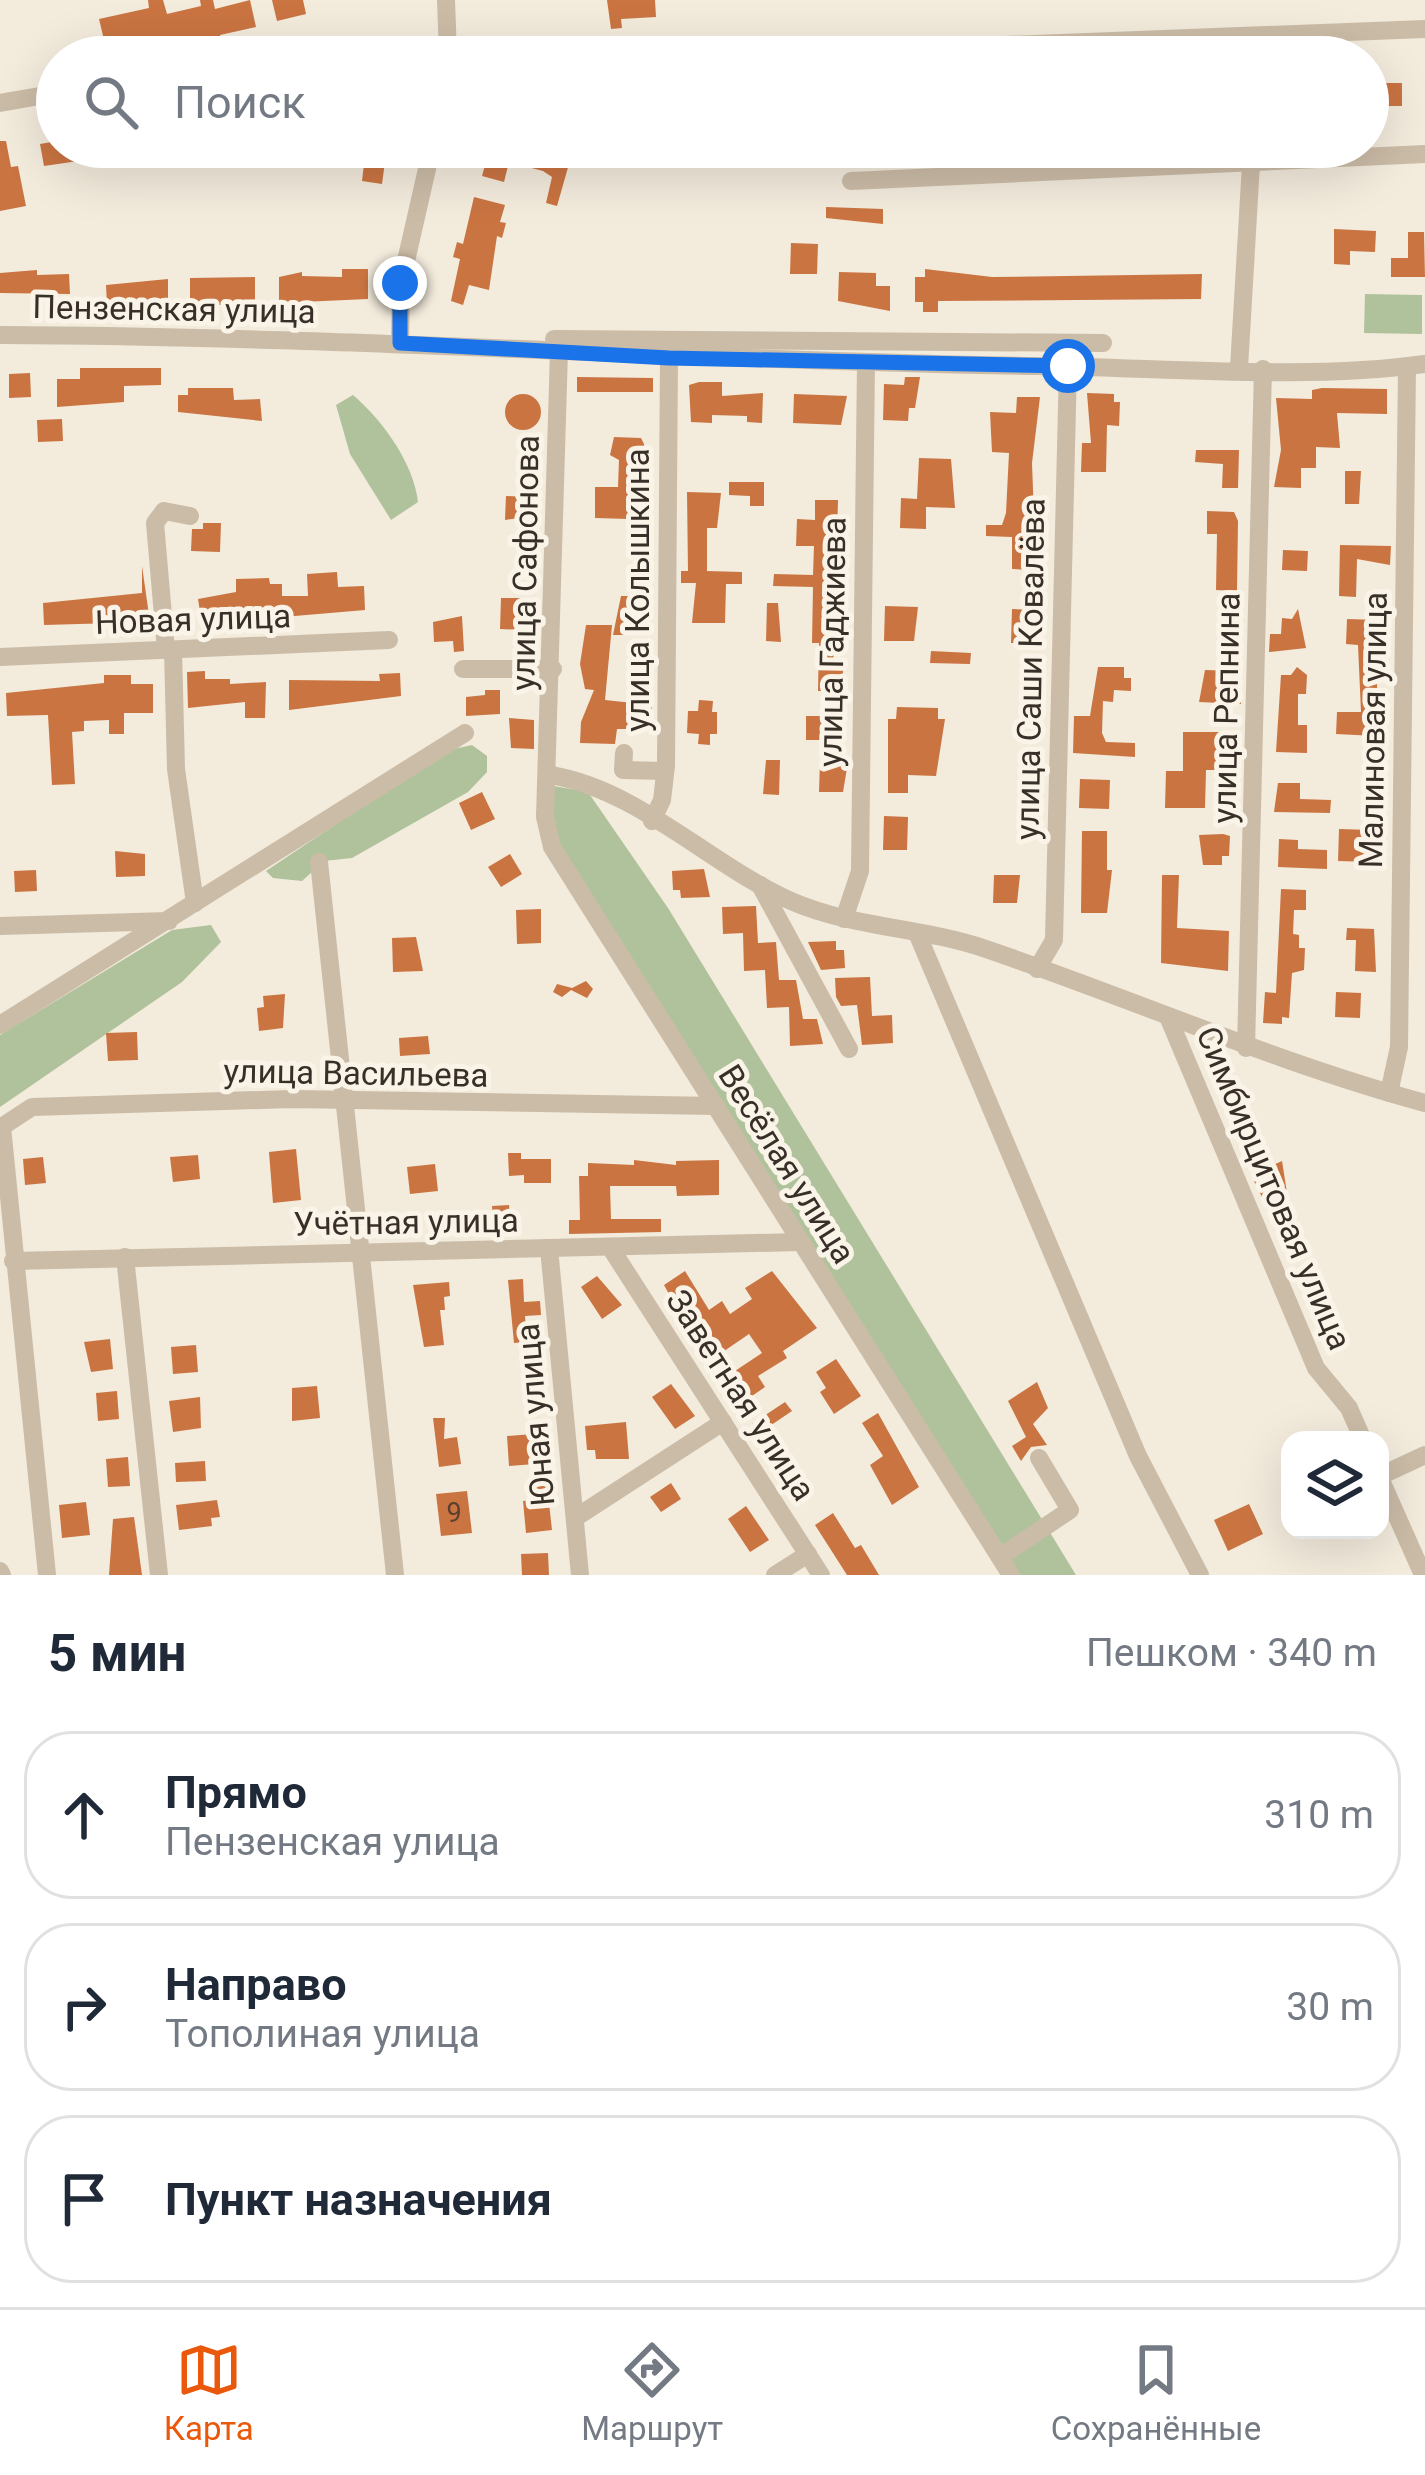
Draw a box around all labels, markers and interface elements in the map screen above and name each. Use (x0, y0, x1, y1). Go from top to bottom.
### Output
search box (36, 36, 1389, 168)
icon: search (78, 69, 144, 135)
text: Поиск (174, 76, 306, 129)
route end (373, 256, 427, 310)
street label: Пензенская улица (32, 287, 316, 331)
route start (1041, 339, 1095, 393)
street label: улица Сафонова (503, 435, 547, 691)
street label: улица Колышкина (618, 448, 657, 732)
street label: улица Саши Ковалёва (1008, 498, 1052, 840)
street label: улица Гаджиева (810, 517, 854, 767)
street label: Малиновая улица (1351, 591, 1395, 869)
street label: улица Репнина (1204, 592, 1248, 824)
street label: Новая улица (94, 596, 292, 642)
street label: Симбирцитовая улица (1188, 1021, 1360, 1355)
street label: улица Васильева (223, 1051, 489, 1095)
street label: Весёлая улица (710, 1058, 864, 1270)
street label: Учётная улица (293, 1201, 519, 1243)
street label: Заветная улица (658, 1282, 824, 1508)
street label: Юная улица (508, 1322, 562, 1508)
map controls (1281, 1431, 1389, 1539)
button: layers (1281, 1431, 1389, 1539)
house number: 9 (446, 1497, 462, 1529)
text: 5 мин (48, 1624, 186, 1683)
text: Пешком · 340 m (1086, 1630, 1377, 1676)
text: Прямо (165, 1766, 307, 1819)
icon: ahead (51, 1782, 117, 1848)
text: 310 m (1264, 1792, 1374, 1838)
text: Пензенская улица (165, 1819, 500, 1865)
text: Направо (165, 1958, 347, 2011)
icon: right (51, 1974, 117, 2040)
text: 30 m (1286, 1984, 1374, 2030)
text: Тополиная улица (165, 2011, 480, 2057)
icon: arrive (51, 2166, 117, 2232)
text: Пункт назначения (165, 2173, 552, 2226)
tab: Карта (164, 2337, 254, 2448)
tab: Маршрут (581, 2337, 723, 2448)
tab: Сохранённые (1051, 2337, 1261, 2448)

